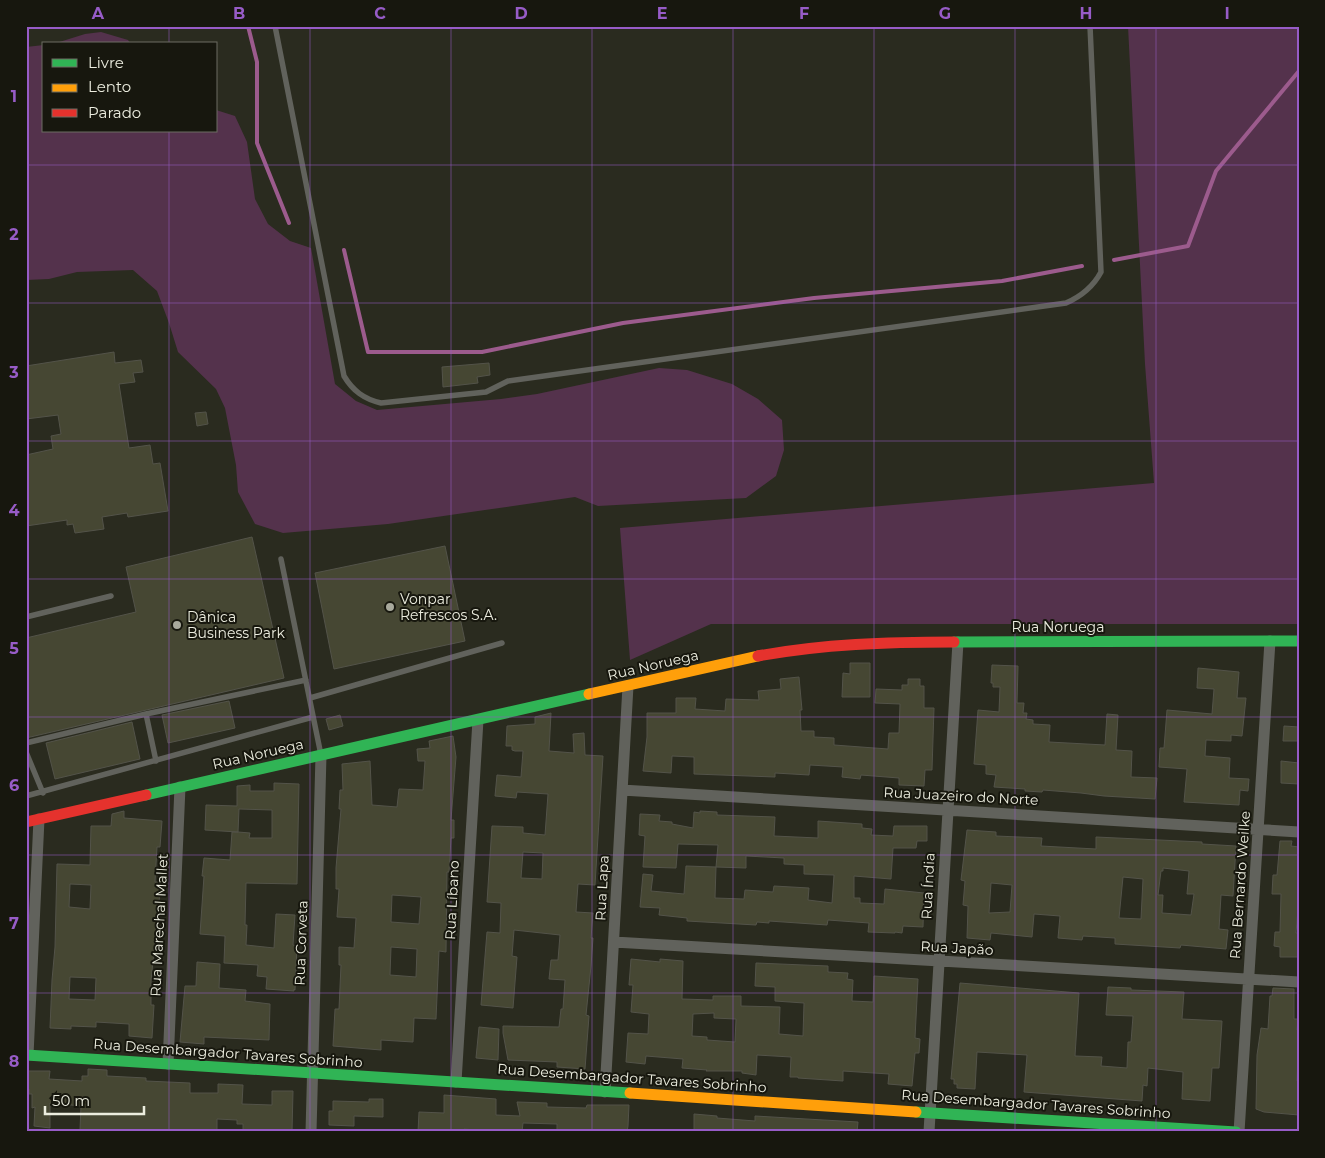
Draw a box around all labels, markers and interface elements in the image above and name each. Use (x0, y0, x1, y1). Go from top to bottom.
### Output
text: A (91, 4, 105, 23)
text: B (233, 4, 245, 23)
text: C (374, 4, 386, 23)
text: D (514, 4, 528, 23)
text: E (657, 4, 667, 23)
text: F (799, 4, 809, 23)
text: G (939, 4, 951, 23)
text: H (1080, 4, 1092, 23)
text: I (1224, 4, 1230, 23)
legend (42, 42, 218, 132)
text: Livre (88, 53, 124, 72)
text: Lento (88, 77, 131, 96)
text: 1 (11, 87, 17, 106)
text: Parado (88, 103, 141, 122)
text: 2 (9, 225, 19, 244)
text: 3 (8, 363, 19, 382)
text: 4 (8, 501, 20, 520)
place label: Vonpar Refrescos S.A. (400, 590, 497, 624)
marker: Vonpar Refrescos S.A. (384, 601, 396, 613)
place label: Dânica Business Park (187, 608, 285, 642)
street label: Rua Noruega (1012, 618, 1104, 636)
marker: Dânica Business Park (171, 619, 183, 631)
text: 5 (9, 639, 19, 658)
street label: Rua Noruega (606, 646, 700, 684)
street label: Rua Noruega (211, 735, 305, 773)
text: 6 (9, 776, 19, 795)
street label: Rua Juazeiro do Norte (883, 783, 1039, 809)
street label: Rua Bernardo Weilke (1226, 810, 1254, 960)
street label: Rua Índia (917, 852, 939, 920)
street label: Rua Marechal Mallet (146, 853, 172, 997)
street label: Rua Lapa (591, 855, 613, 921)
street label: Rua Líbano (441, 860, 463, 940)
street label: Rua Corveta (291, 900, 311, 986)
text: 7 (9, 914, 19, 933)
street label: Rua Japão (920, 937, 994, 959)
street label: Rua Desembargador Tavares Sobrinho (93, 1035, 363, 1071)
text: 8 (9, 1052, 19, 1071)
street label: Rua Desembargador Tavares Sobrinho (497, 1060, 767, 1096)
scale bar (45, 1083, 144, 1115)
street label: Rua Desembargador Tavares Sobrinho (901, 1086, 1171, 1122)
text: 50 m (52, 1091, 90, 1110)

